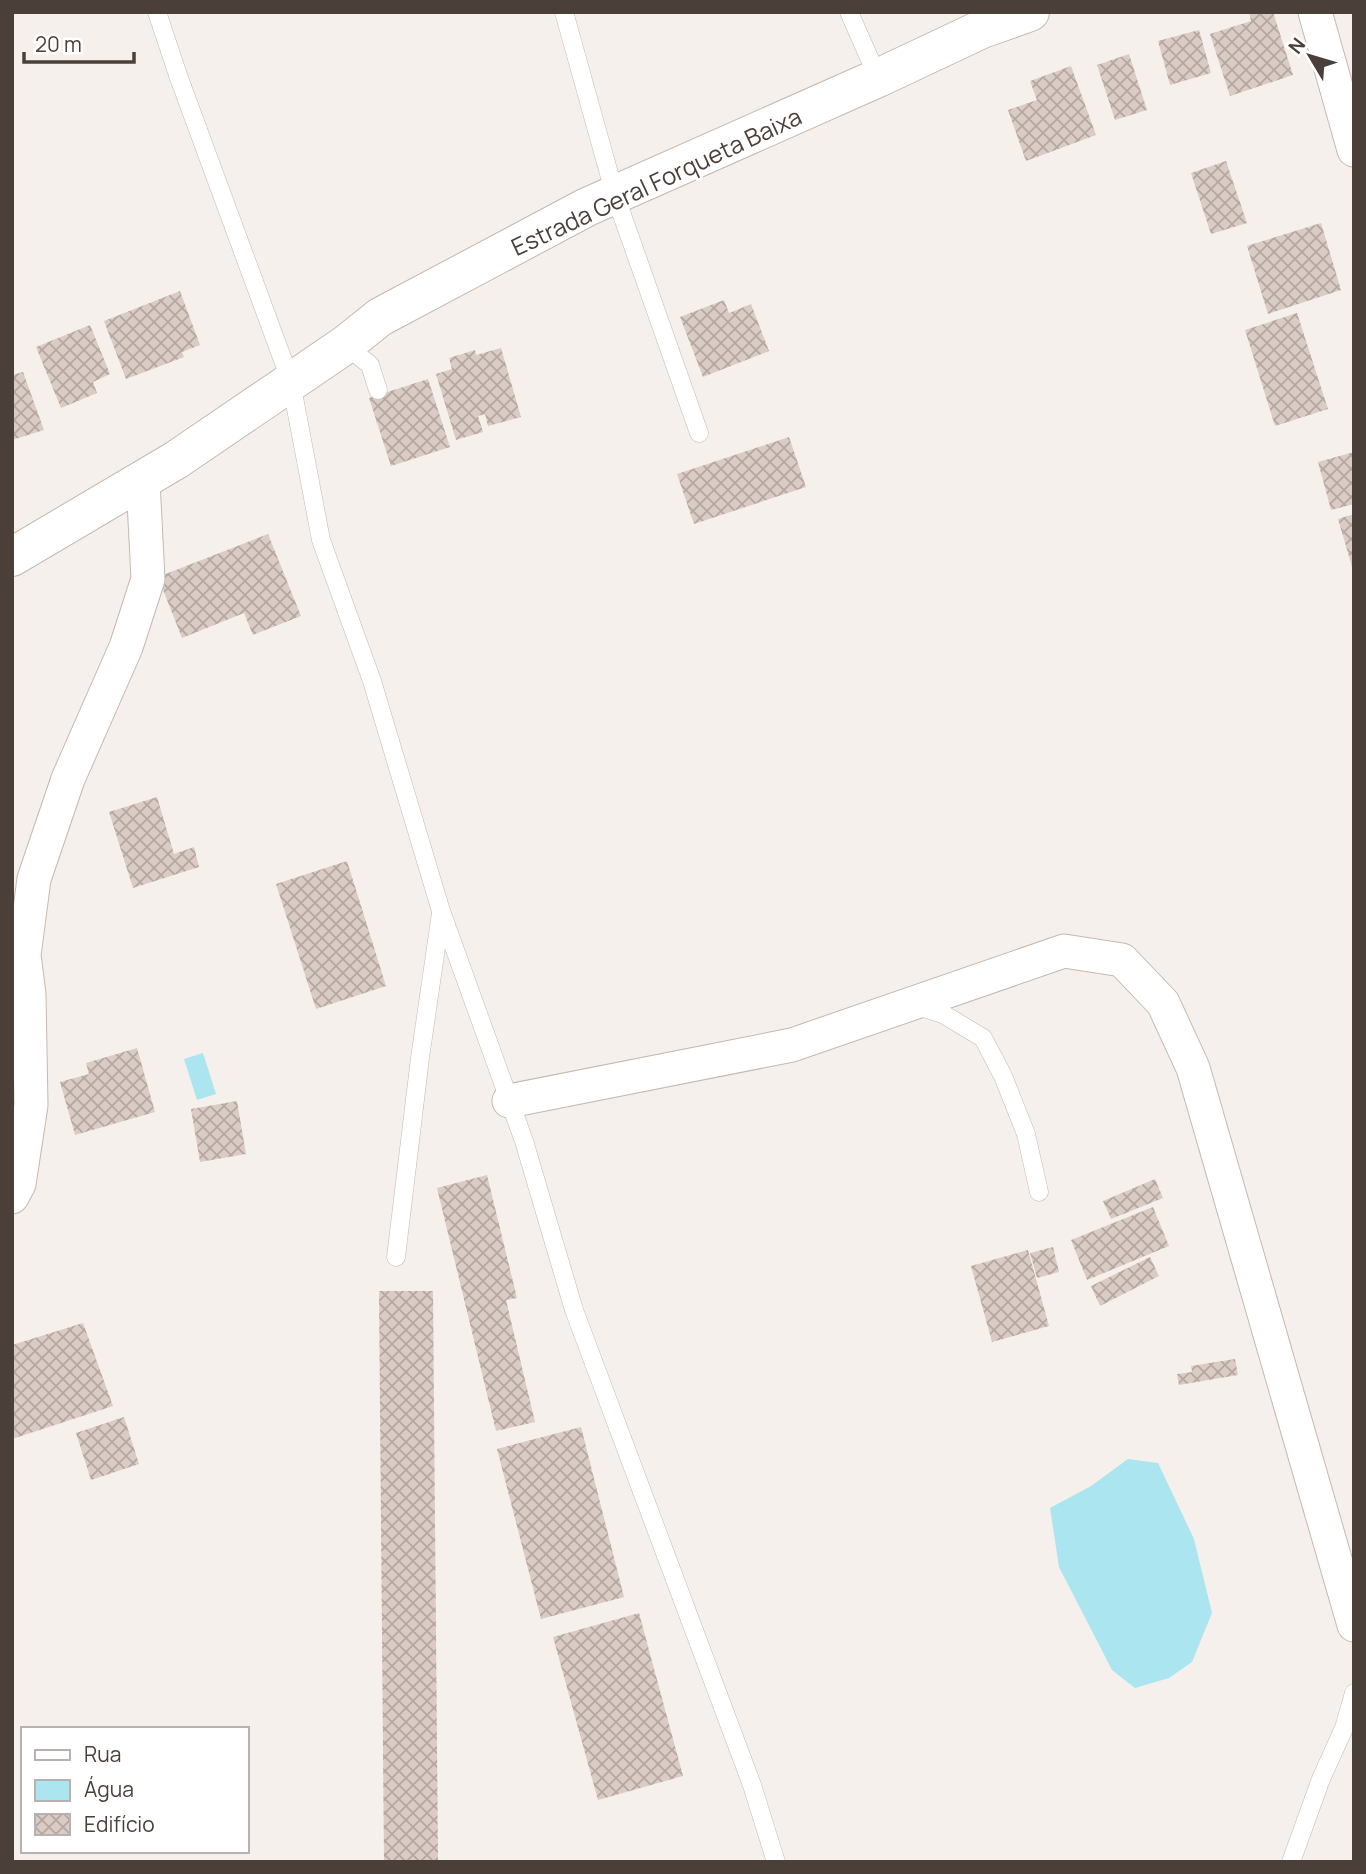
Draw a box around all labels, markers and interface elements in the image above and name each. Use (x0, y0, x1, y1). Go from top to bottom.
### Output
scale bar (24, 21, 135, 65)
north arrow (1275, 21, 1345, 91)
text: 20 m (35, 30, 82, 58)
text: N (1282, 32, 1311, 59)
street label: Estrada Geral Forqueta Baixa (506, 99, 806, 263)
legend (21, 1727, 248, 1853)
text: Rua (84, 1740, 121, 1768)
text: Água (84, 1775, 134, 1803)
text: Edifício (84, 1810, 155, 1838)

